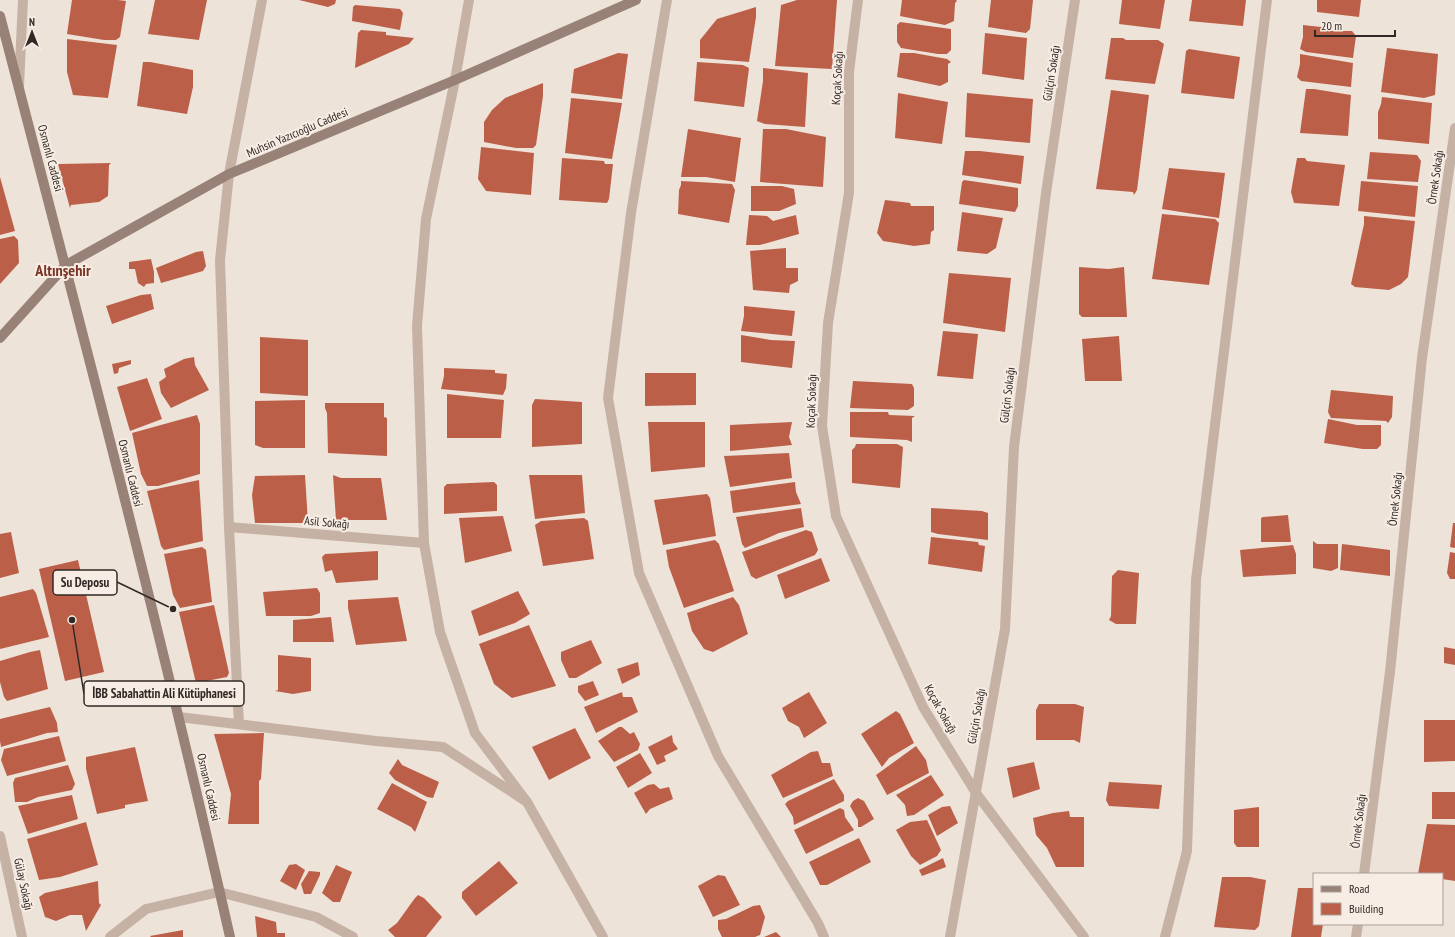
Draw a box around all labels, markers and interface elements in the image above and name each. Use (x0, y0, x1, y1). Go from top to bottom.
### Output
north arrow (12, 12, 52, 52)
scale bar (1315, 12, 1395, 38)
text: N (29, 15, 35, 29)
text: 20 m (1321, 18, 1342, 33)
street label: Gülçin Sokağı (1039, 44, 1063, 102)
street label: Koçak Sokağı (828, 51, 846, 105)
street label: Muhsin Yazıcıoğlu Caddesi (244, 104, 350, 160)
street label: Osmanlı Caddesi (35, 123, 67, 193)
street label: Örnek Sokağı (1424, 149, 1446, 205)
district label: Altınşehir (34, 260, 91, 280)
street label: Gülçin Sokağı (996, 366, 1018, 424)
street label: Koçak Sokağı (803, 374, 819, 428)
street label: Osmanlı Caddesi (115, 438, 147, 508)
street label: Örnek Sokağı (1385, 471, 1405, 527)
street label: Asil Sokağı (304, 513, 350, 531)
callout: Su Deposu (53, 570, 117, 595)
text: Su Deposu (61, 574, 110, 591)
callout: İBB Sabahattin Ali Kütüphanesi (84, 681, 244, 706)
street label: Koçak Sokağı (921, 682, 961, 736)
text: İBB Sabahattin Ali Kütüphanesi (92, 685, 236, 702)
street label: Gülçin Sokağı (964, 687, 988, 745)
street label: Osmanlı Caddesi (194, 752, 224, 822)
street label: Örnek Sokağı (1347, 793, 1369, 849)
street label: Gülay Sokağı (11, 857, 37, 911)
legend (1313, 873, 1443, 925)
text: Road (1349, 881, 1369, 896)
text: Building (1349, 901, 1384, 916)

